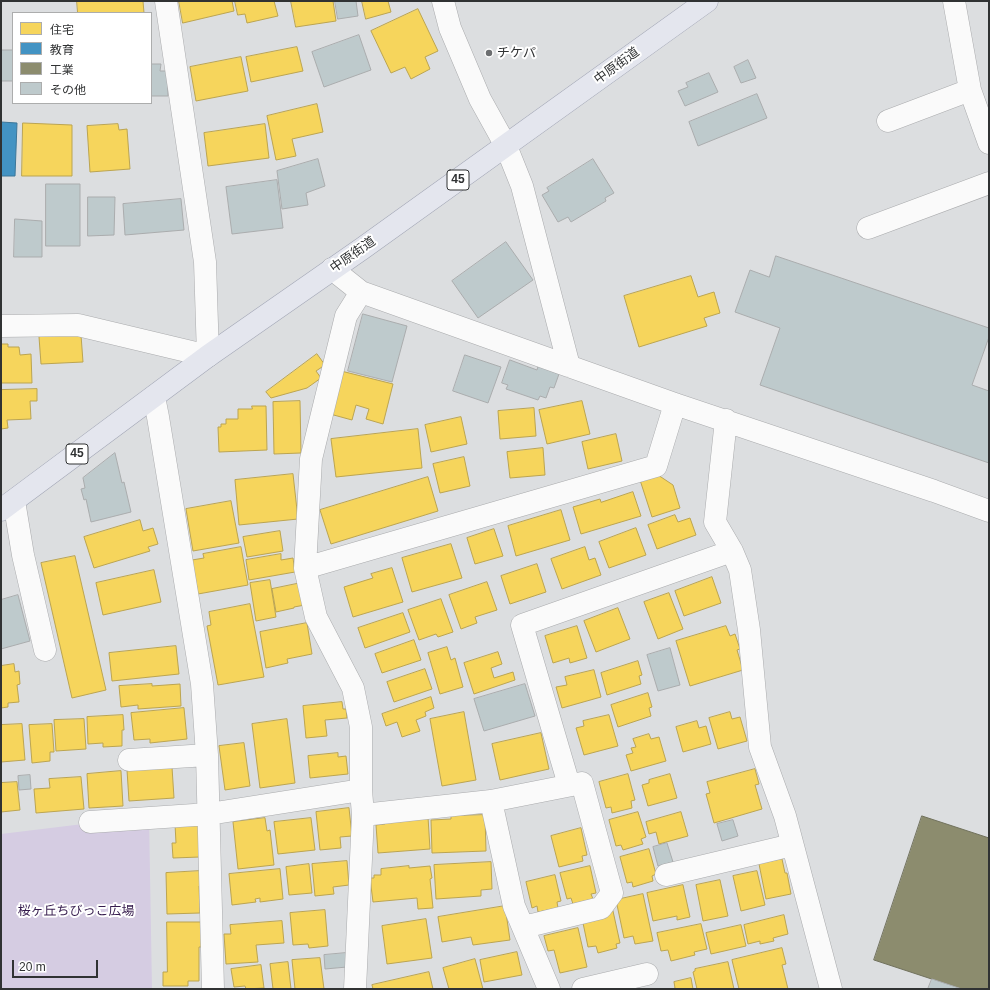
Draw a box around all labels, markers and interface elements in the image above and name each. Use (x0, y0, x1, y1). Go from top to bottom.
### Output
legend (12, 12, 152, 104)
text: 住宅 (50, 23, 74, 37)
text: 教育 (50, 43, 74, 57)
street label: 中原街道 (591, 44, 643, 88)
place label: チケパ (497, 45, 536, 61)
marker: チケパ (484, 48, 494, 58)
text: 工業 (50, 63, 74, 77)
text: その他 (50, 83, 86, 97)
road number: 45 (447, 170, 469, 190)
street label: 中原街道 (327, 234, 379, 276)
road number: 45 (66, 444, 88, 464)
park label: 桜ヶ丘ちびっこ広場 (18, 903, 134, 919)
scale bar (14, 952, 100, 978)
text: 20 m (19, 960, 46, 974)

